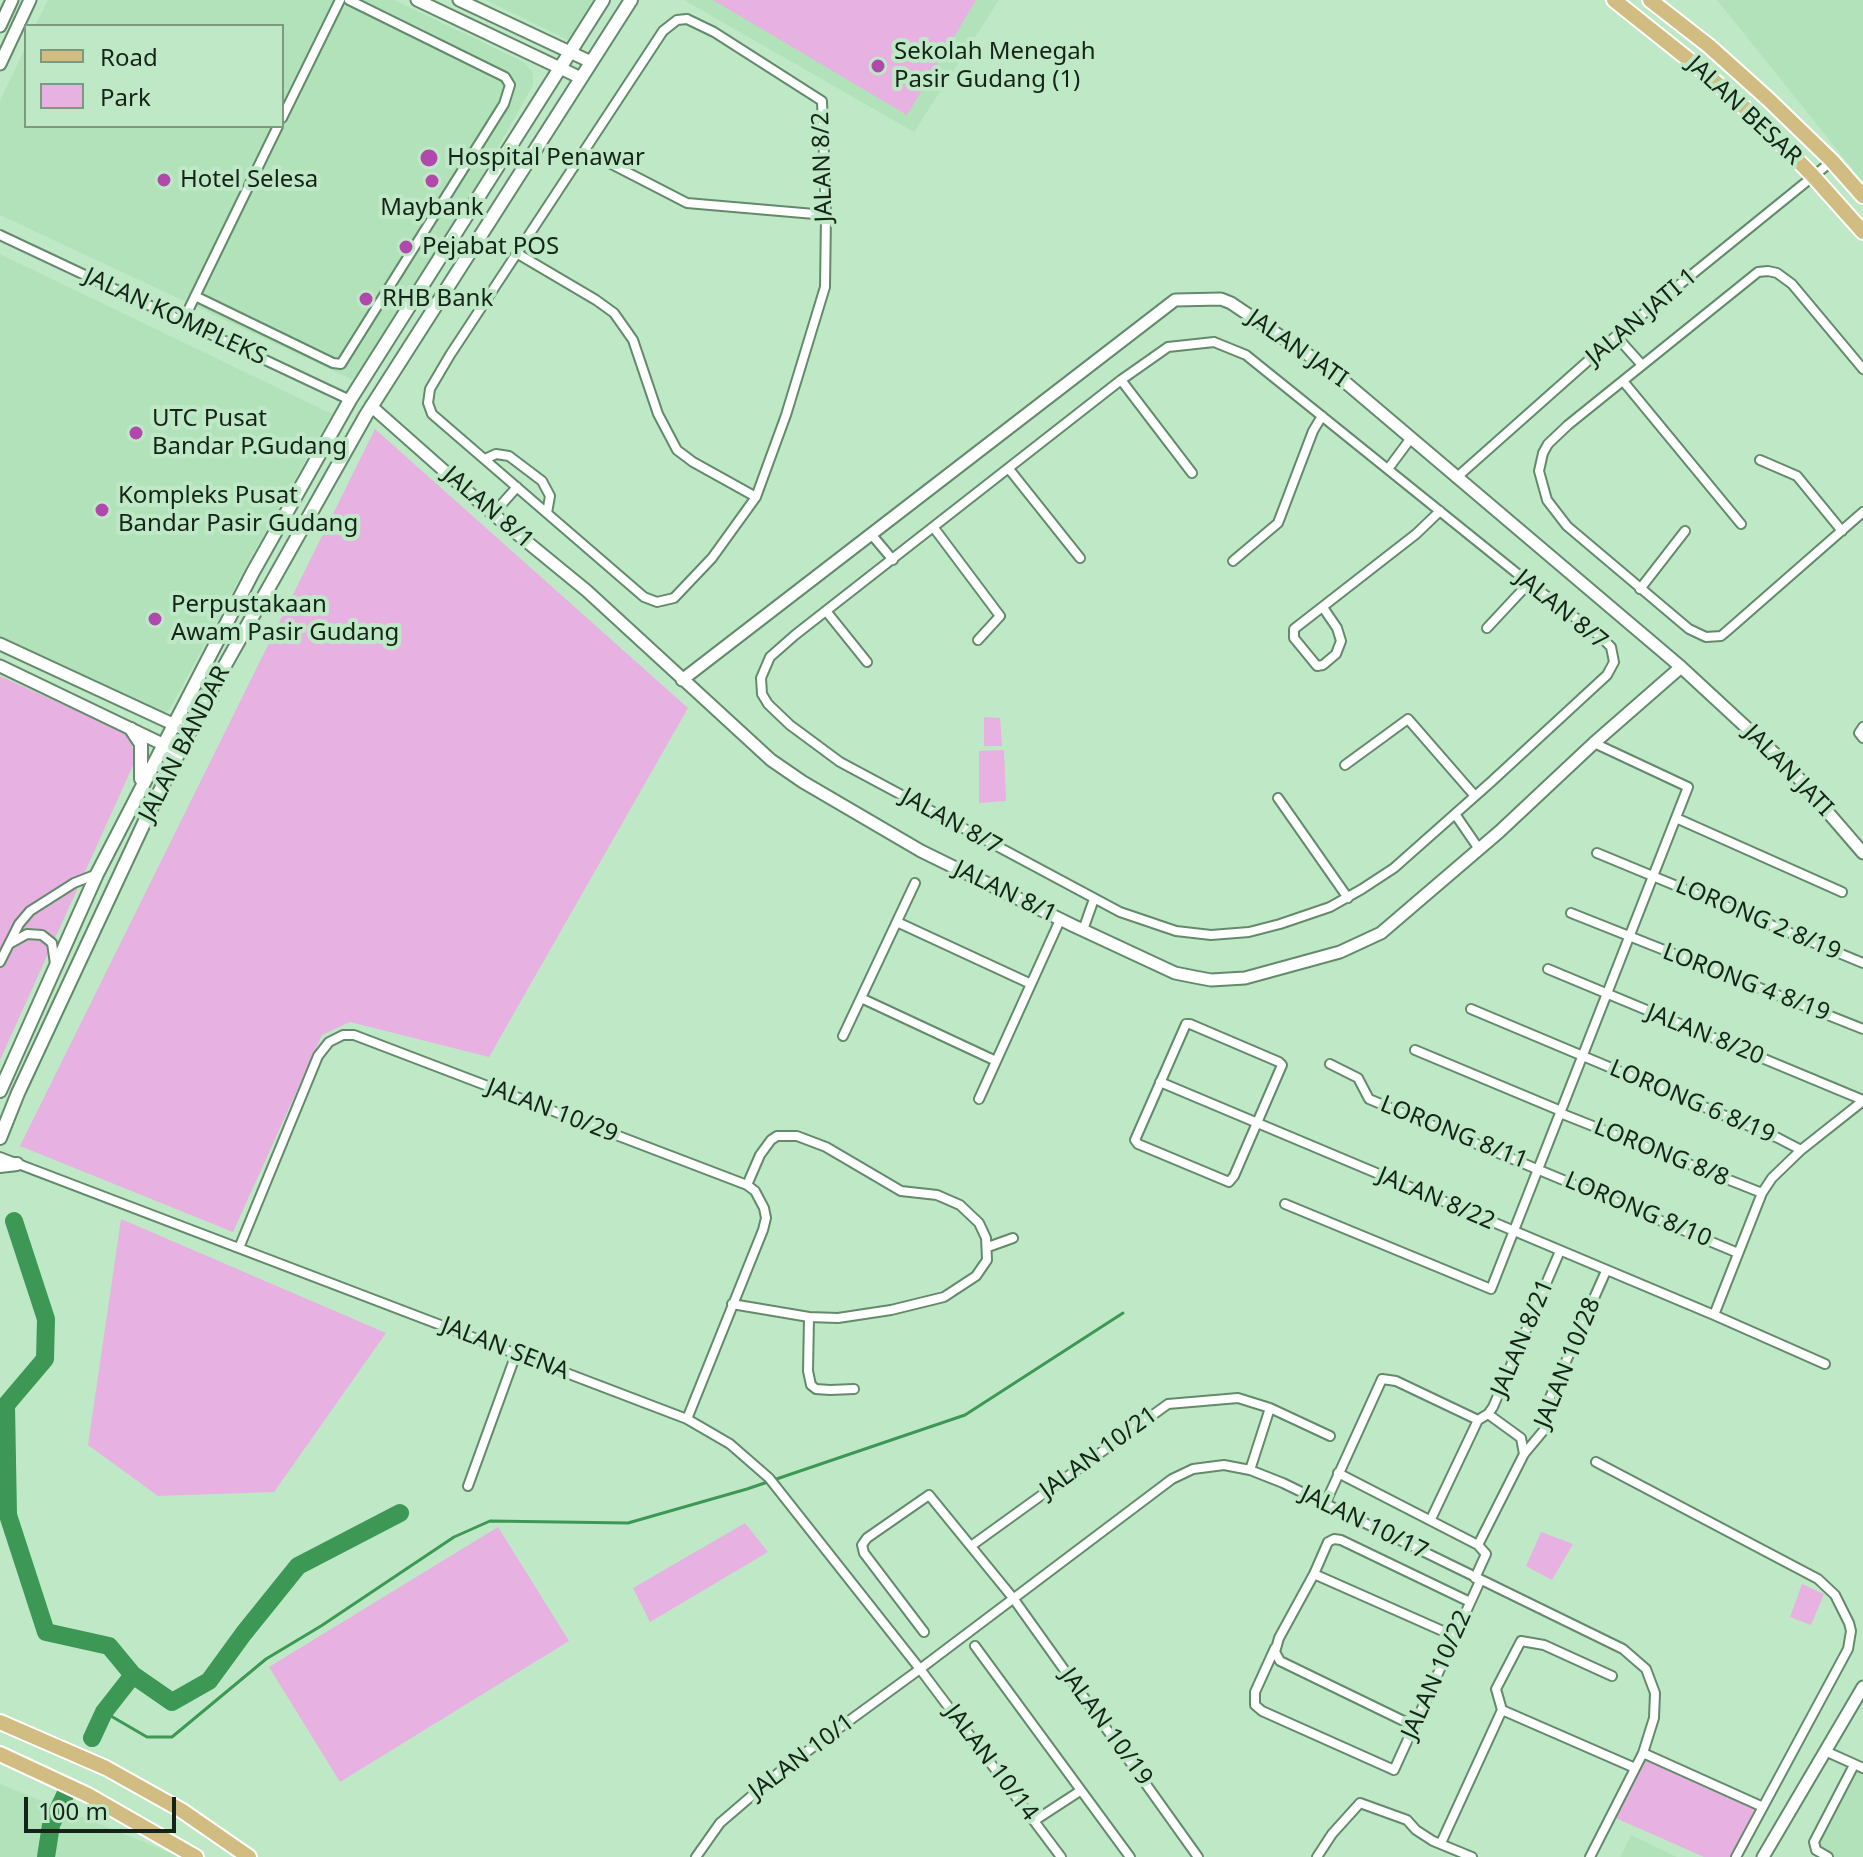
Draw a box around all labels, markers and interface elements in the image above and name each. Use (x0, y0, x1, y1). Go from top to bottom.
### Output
legend (24, 24, 284, 128)
place label: Sekolah Menegah Pasir Gudang (1) (894, 38, 1096, 94)
text: Road (100, 40, 158, 73)
street label: JALAN BESAR (1681, 50, 1807, 172)
marker: Sekolah Menegah Pasir Gudang (1) (869, 57, 887, 75)
text: Park (100, 80, 151, 113)
street label: JALAN 8/2 (807, 111, 839, 223)
place label: Hospital Penawar (447, 144, 645, 172)
marker: Hospital Penawar (418, 147, 440, 169)
place label: Hotel Selesa (180, 166, 318, 194)
marker: Hotel Selesa (155, 171, 173, 189)
marker: Maybank (423, 172, 441, 190)
place label: Maybank (380, 194, 484, 222)
place label: Pejabat POS (422, 233, 559, 261)
marker: Pejabat POS (397, 238, 415, 256)
street label: JALAN KOMPLEKS (79, 262, 271, 372)
street label: JALAN JATI 1 (1581, 262, 1703, 372)
place label: RHB Bank (382, 285, 493, 313)
marker: RHB Bank (357, 290, 375, 308)
street label: JALAN JATI (1241, 304, 1353, 394)
place label: UTC Pusat Bandar P.Gudang (152, 405, 347, 461)
marker: UTC Pusat Bandar P.Gudang (127, 424, 145, 442)
street label: JALAN 8/1 (437, 461, 539, 555)
place label: Kompleks Pusat Bandar Pasir Gudang (118, 482, 358, 538)
marker: Kompleks Pusat Bandar Pasir Gudang (93, 501, 111, 519)
street label: JALAN 8/7 (1509, 564, 1613, 656)
place label: Perpustakaan Awam Pasir Gudang (171, 591, 399, 647)
marker: Perpustakaan Awam Pasir Gudang (146, 610, 164, 628)
street label: JALAN BANDAR (133, 661, 237, 827)
street label: JALAN JATI (1737, 719, 1839, 823)
street label: JALAN 8/7 (896, 783, 1006, 861)
street label: JALAN 8/1 (949, 855, 1061, 929)
street label: LORONG 2 8/19 (1671, 871, 1845, 967)
street label: LORONG 4 8/19 (1658, 938, 1834, 1028)
street label: JALAN 8/20 (1642, 998, 1768, 1072)
street label: LORONG 6 8/19 (1605, 1054, 1779, 1150)
street label: JALAN 10/29 (482, 1073, 622, 1149)
street label: LORONG 8/11 (1376, 1090, 1532, 1176)
street label: LORONG 8/8 (1589, 1113, 1733, 1193)
street label: JALAN 8/22 (1373, 1161, 1499, 1237)
street label: LORONG 8/10 (1560, 1166, 1716, 1254)
street label: JALAN 8/21 (1485, 1275, 1561, 1401)
street label: JALAN 10/28 (1529, 1294, 1607, 1432)
street label: JALAN SENA (437, 1311, 573, 1387)
street label: JALAN 10/21 (1035, 1401, 1163, 1505)
street label: JALAN 10/17 (1296, 1480, 1432, 1566)
street label: JALAN 10/22 (1396, 1606, 1478, 1744)
street label: JALAN 10/19 (1054, 1663, 1158, 1791)
street label: JALAN 10/14 (938, 1699, 1044, 1827)
street label: JALAN 10/1 (744, 1708, 860, 1806)
scale bar (28, 1781, 180, 1831)
text: 100 m (38, 1794, 108, 1827)

